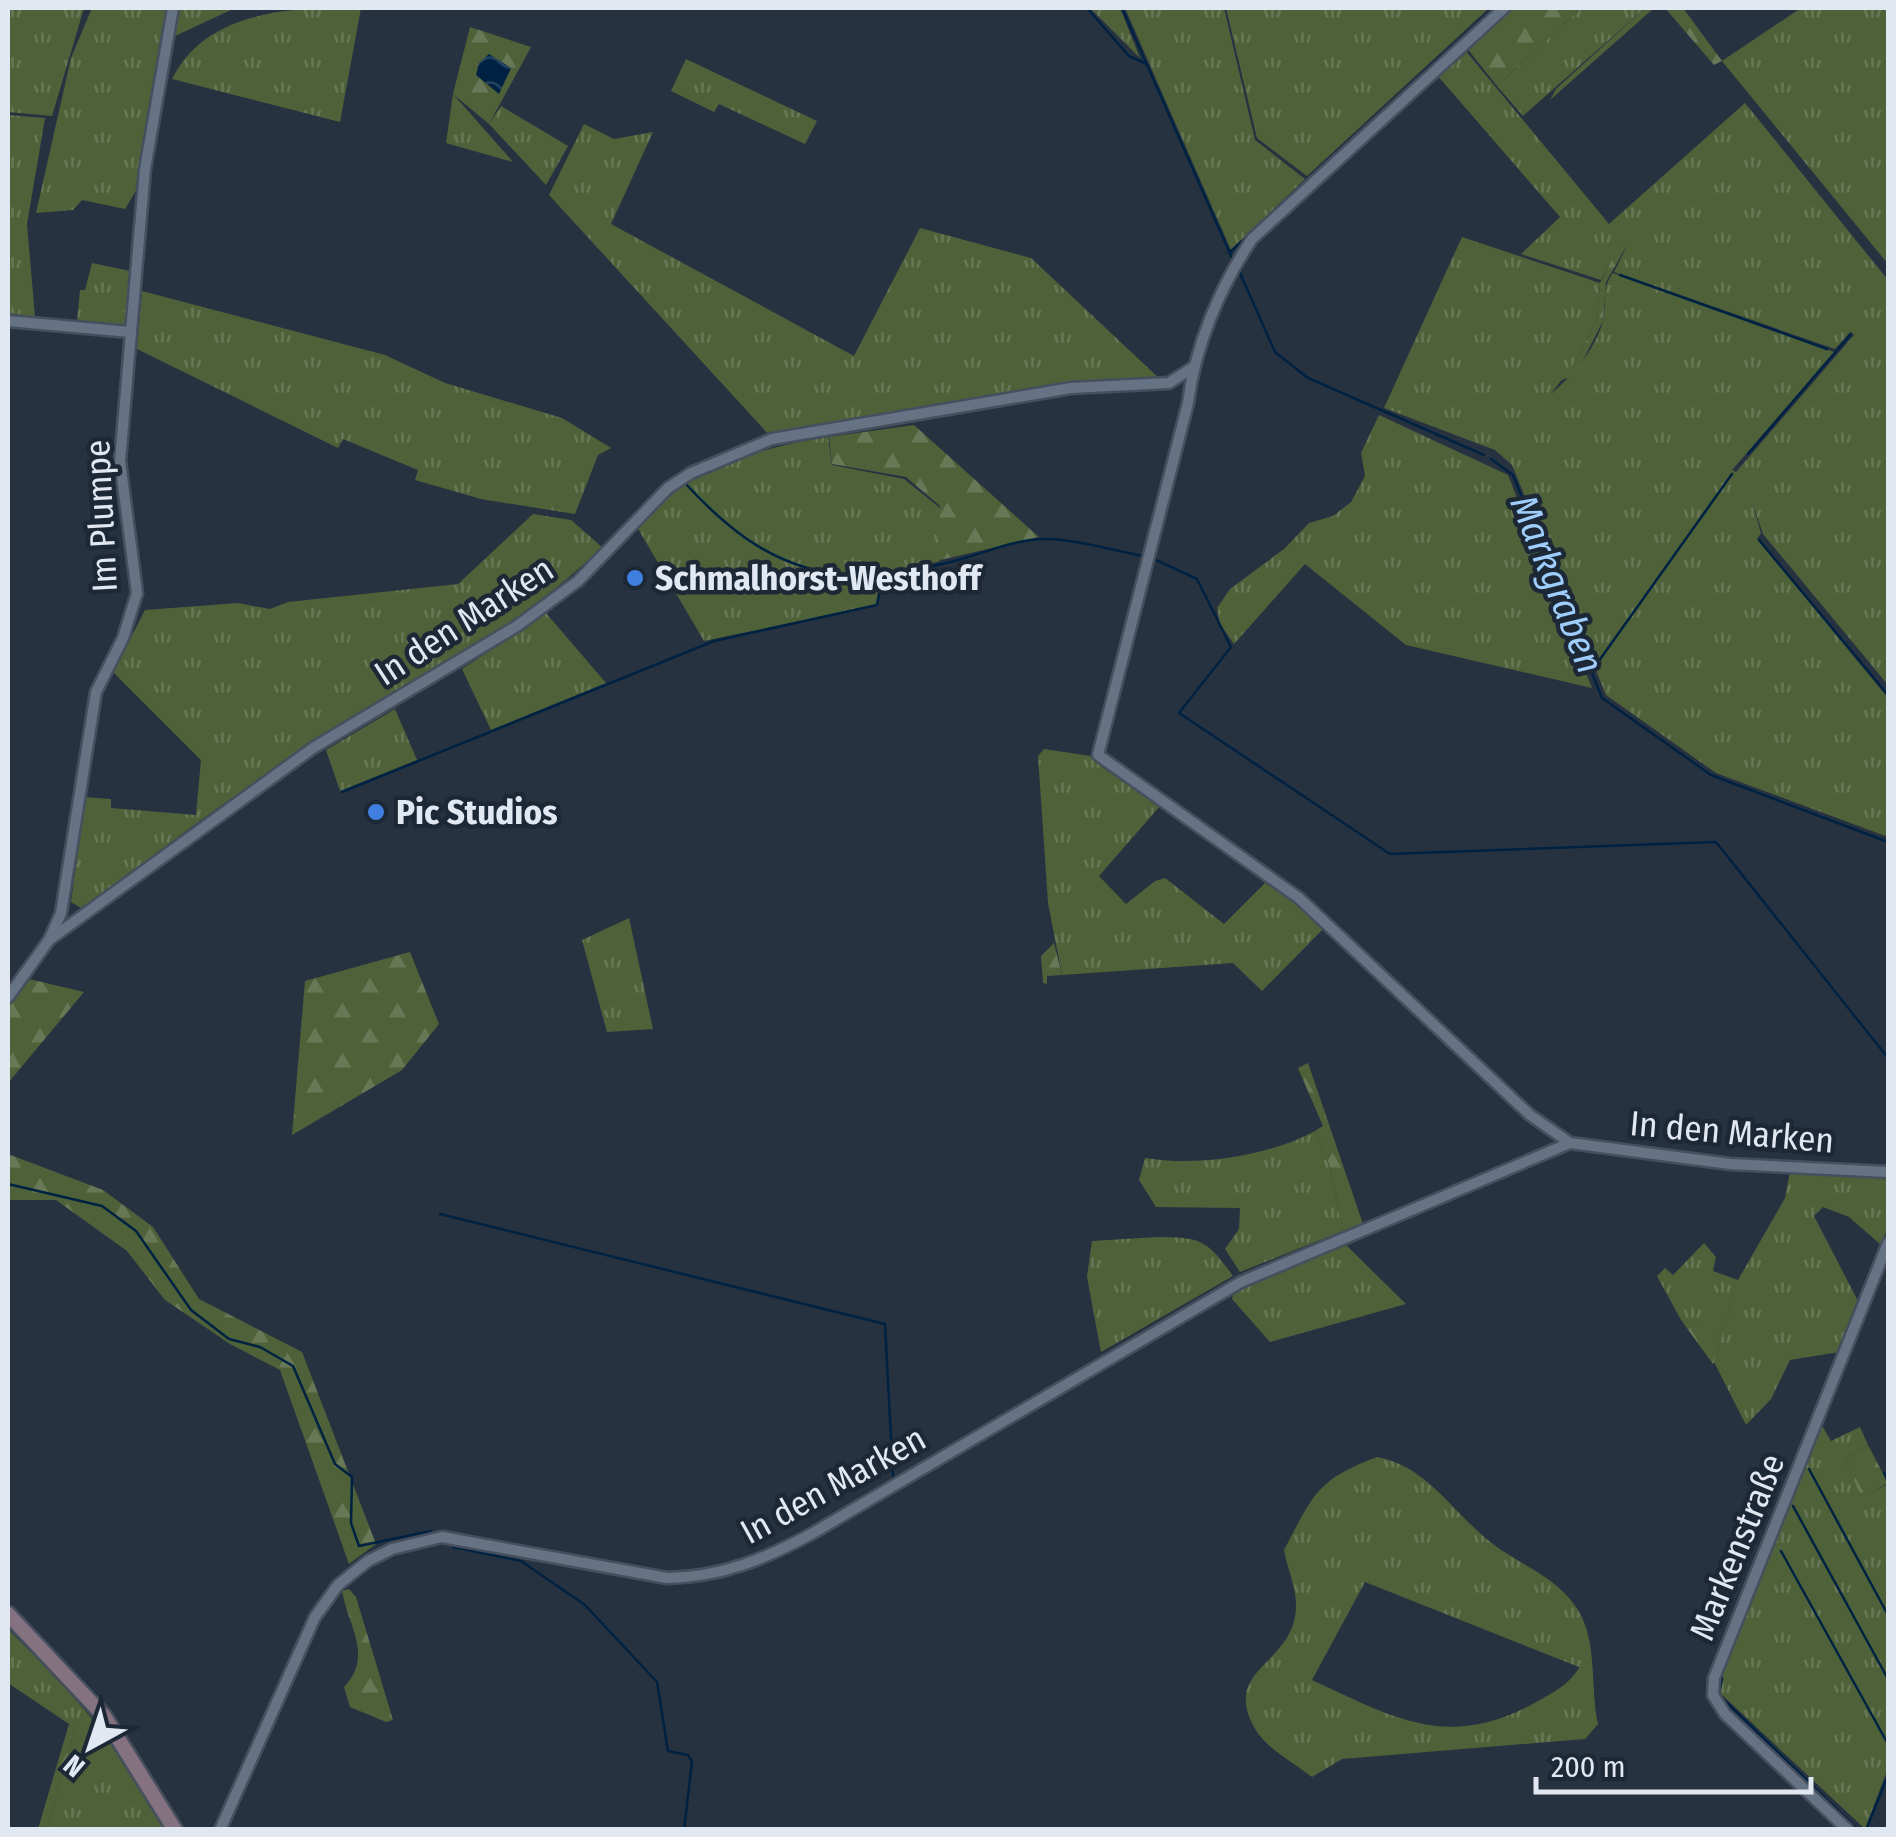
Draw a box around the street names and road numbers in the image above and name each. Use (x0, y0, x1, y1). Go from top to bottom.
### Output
street label: Im Plumpe (76, 439, 126, 593)
street label: In den Marken (367, 548, 561, 694)
street label: In den Marken (1628, 1102, 1836, 1162)
street label: In den Marken (733, 1417, 933, 1553)
street label: Markenstraße (1681, 1448, 1793, 1646)

